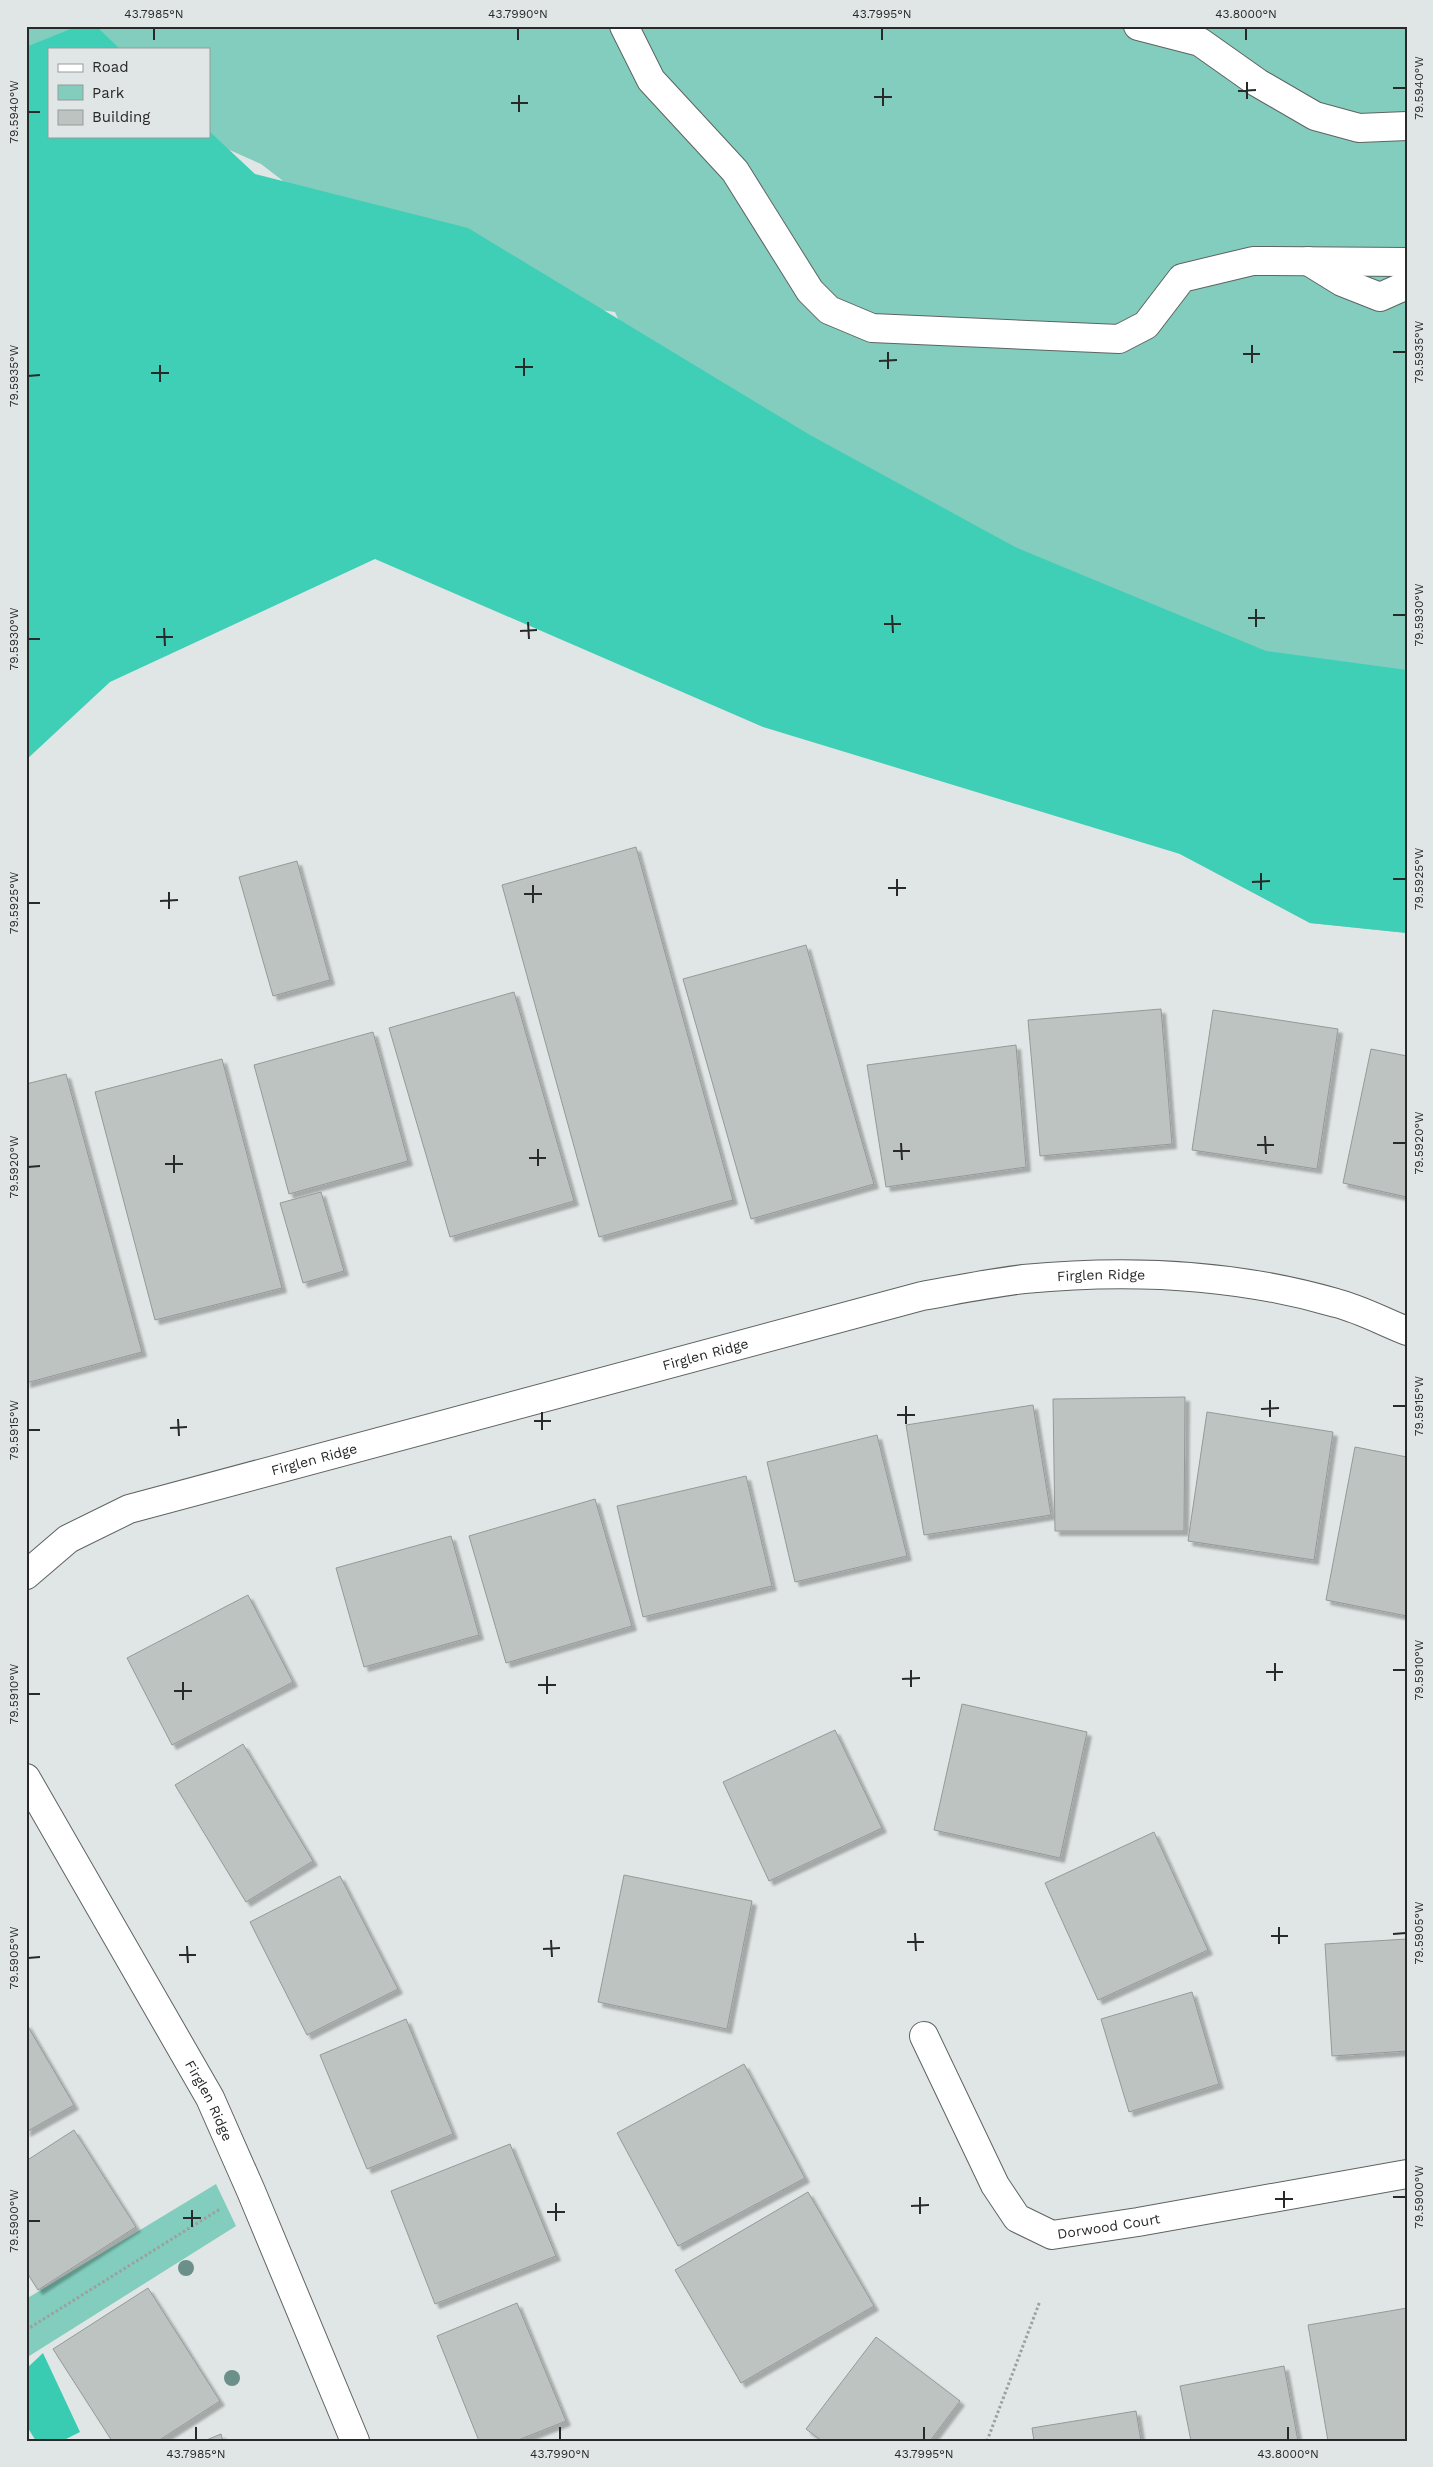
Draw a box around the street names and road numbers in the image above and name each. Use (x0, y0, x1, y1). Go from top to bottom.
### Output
street label: Firglen Ridge (1056, 1266, 1145, 1284)
street label: Firglen Ridge (661, 1335, 750, 1373)
street label: Firglen Ridge (269, 1440, 359, 1478)
street label: Firglen Ridge (182, 2057, 236, 2143)
street label: Dorwood Court (1056, 2210, 1162, 2242)

